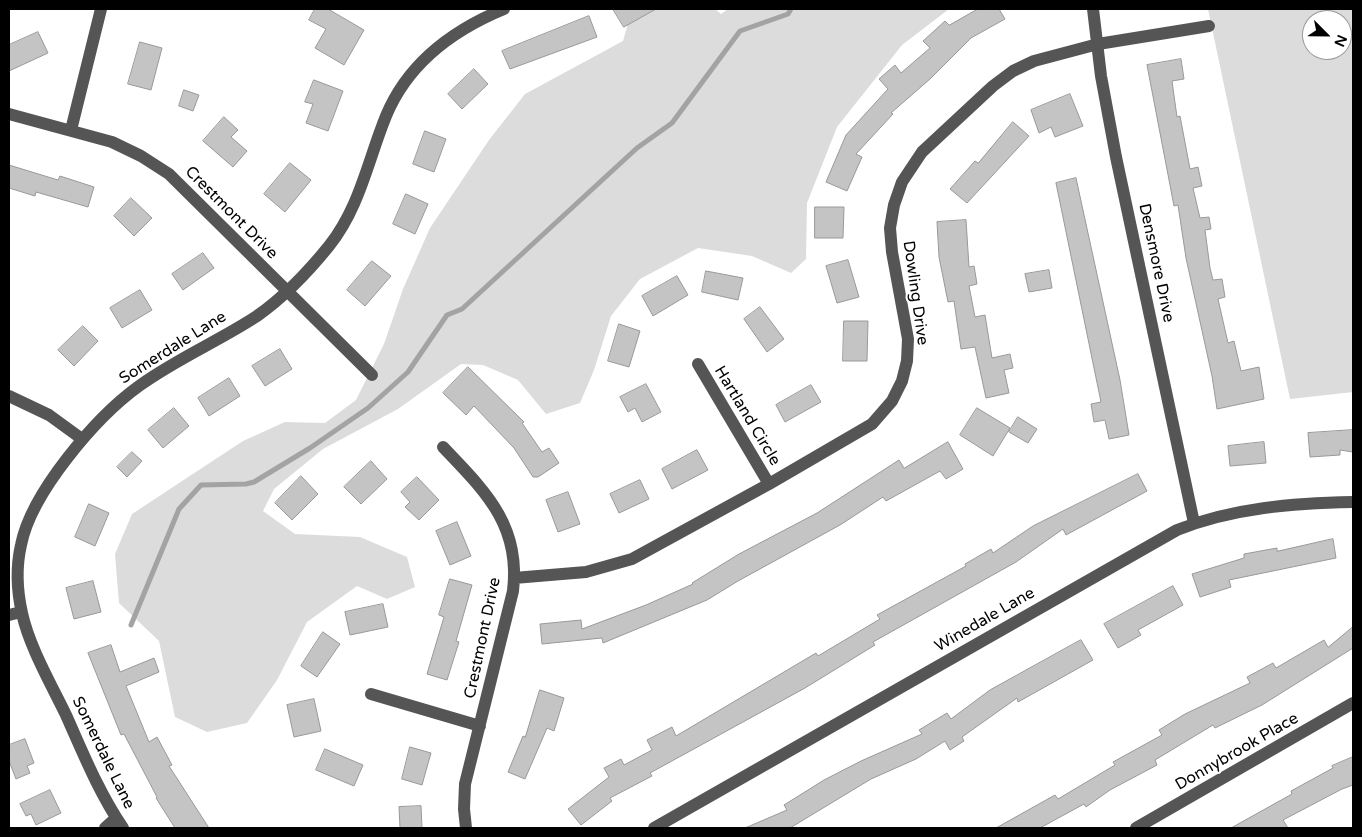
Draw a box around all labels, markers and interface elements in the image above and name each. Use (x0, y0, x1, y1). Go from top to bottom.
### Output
north arrow (1302, 10, 1352, 60)
text: N (1330, 32, 1350, 49)
street label: Crestmont Drive (181, 163, 281, 263)
street label: Densmore Drive (1134, 202, 1178, 324)
street label: Dowling Drive (898, 239, 932, 347)
street label: Somerdale Lane (116, 307, 230, 389)
street label: Hartland Circle (710, 363, 784, 469)
street label: Crestmont Drive (461, 576, 505, 700)
street label: Winedale Lane (932, 584, 1038, 656)
street label: Somerdale Lane (68, 694, 138, 812)
street label: Donnybrook Place (1172, 709, 1302, 795)

